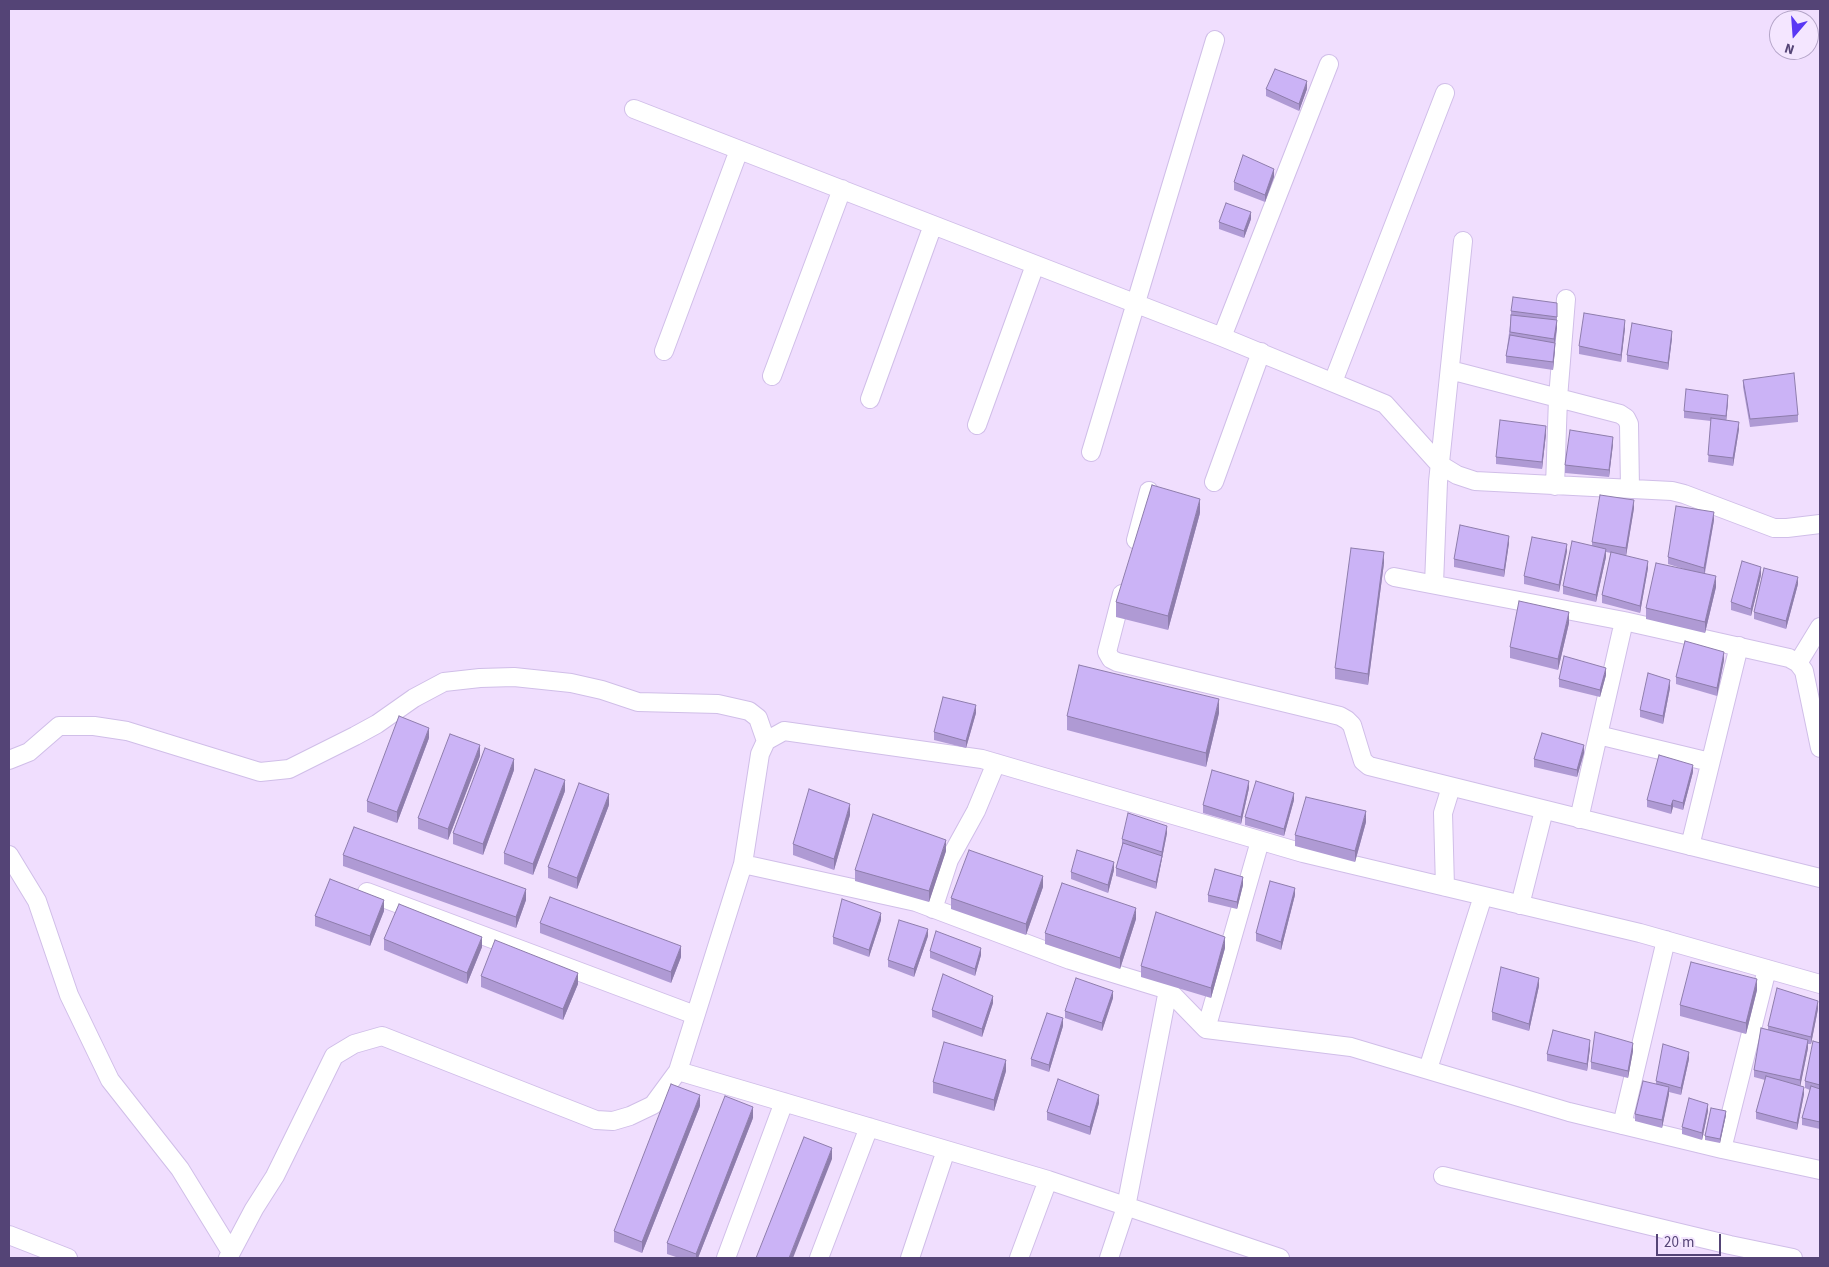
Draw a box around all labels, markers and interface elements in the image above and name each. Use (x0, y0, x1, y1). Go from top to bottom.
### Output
north arrow (1769, 10, 1819, 60)
text: N (1782, 37, 1797, 59)
scale bar (1659, 1224, 1724, 1256)
text: 20 m (1664, 1232, 1694, 1253)

